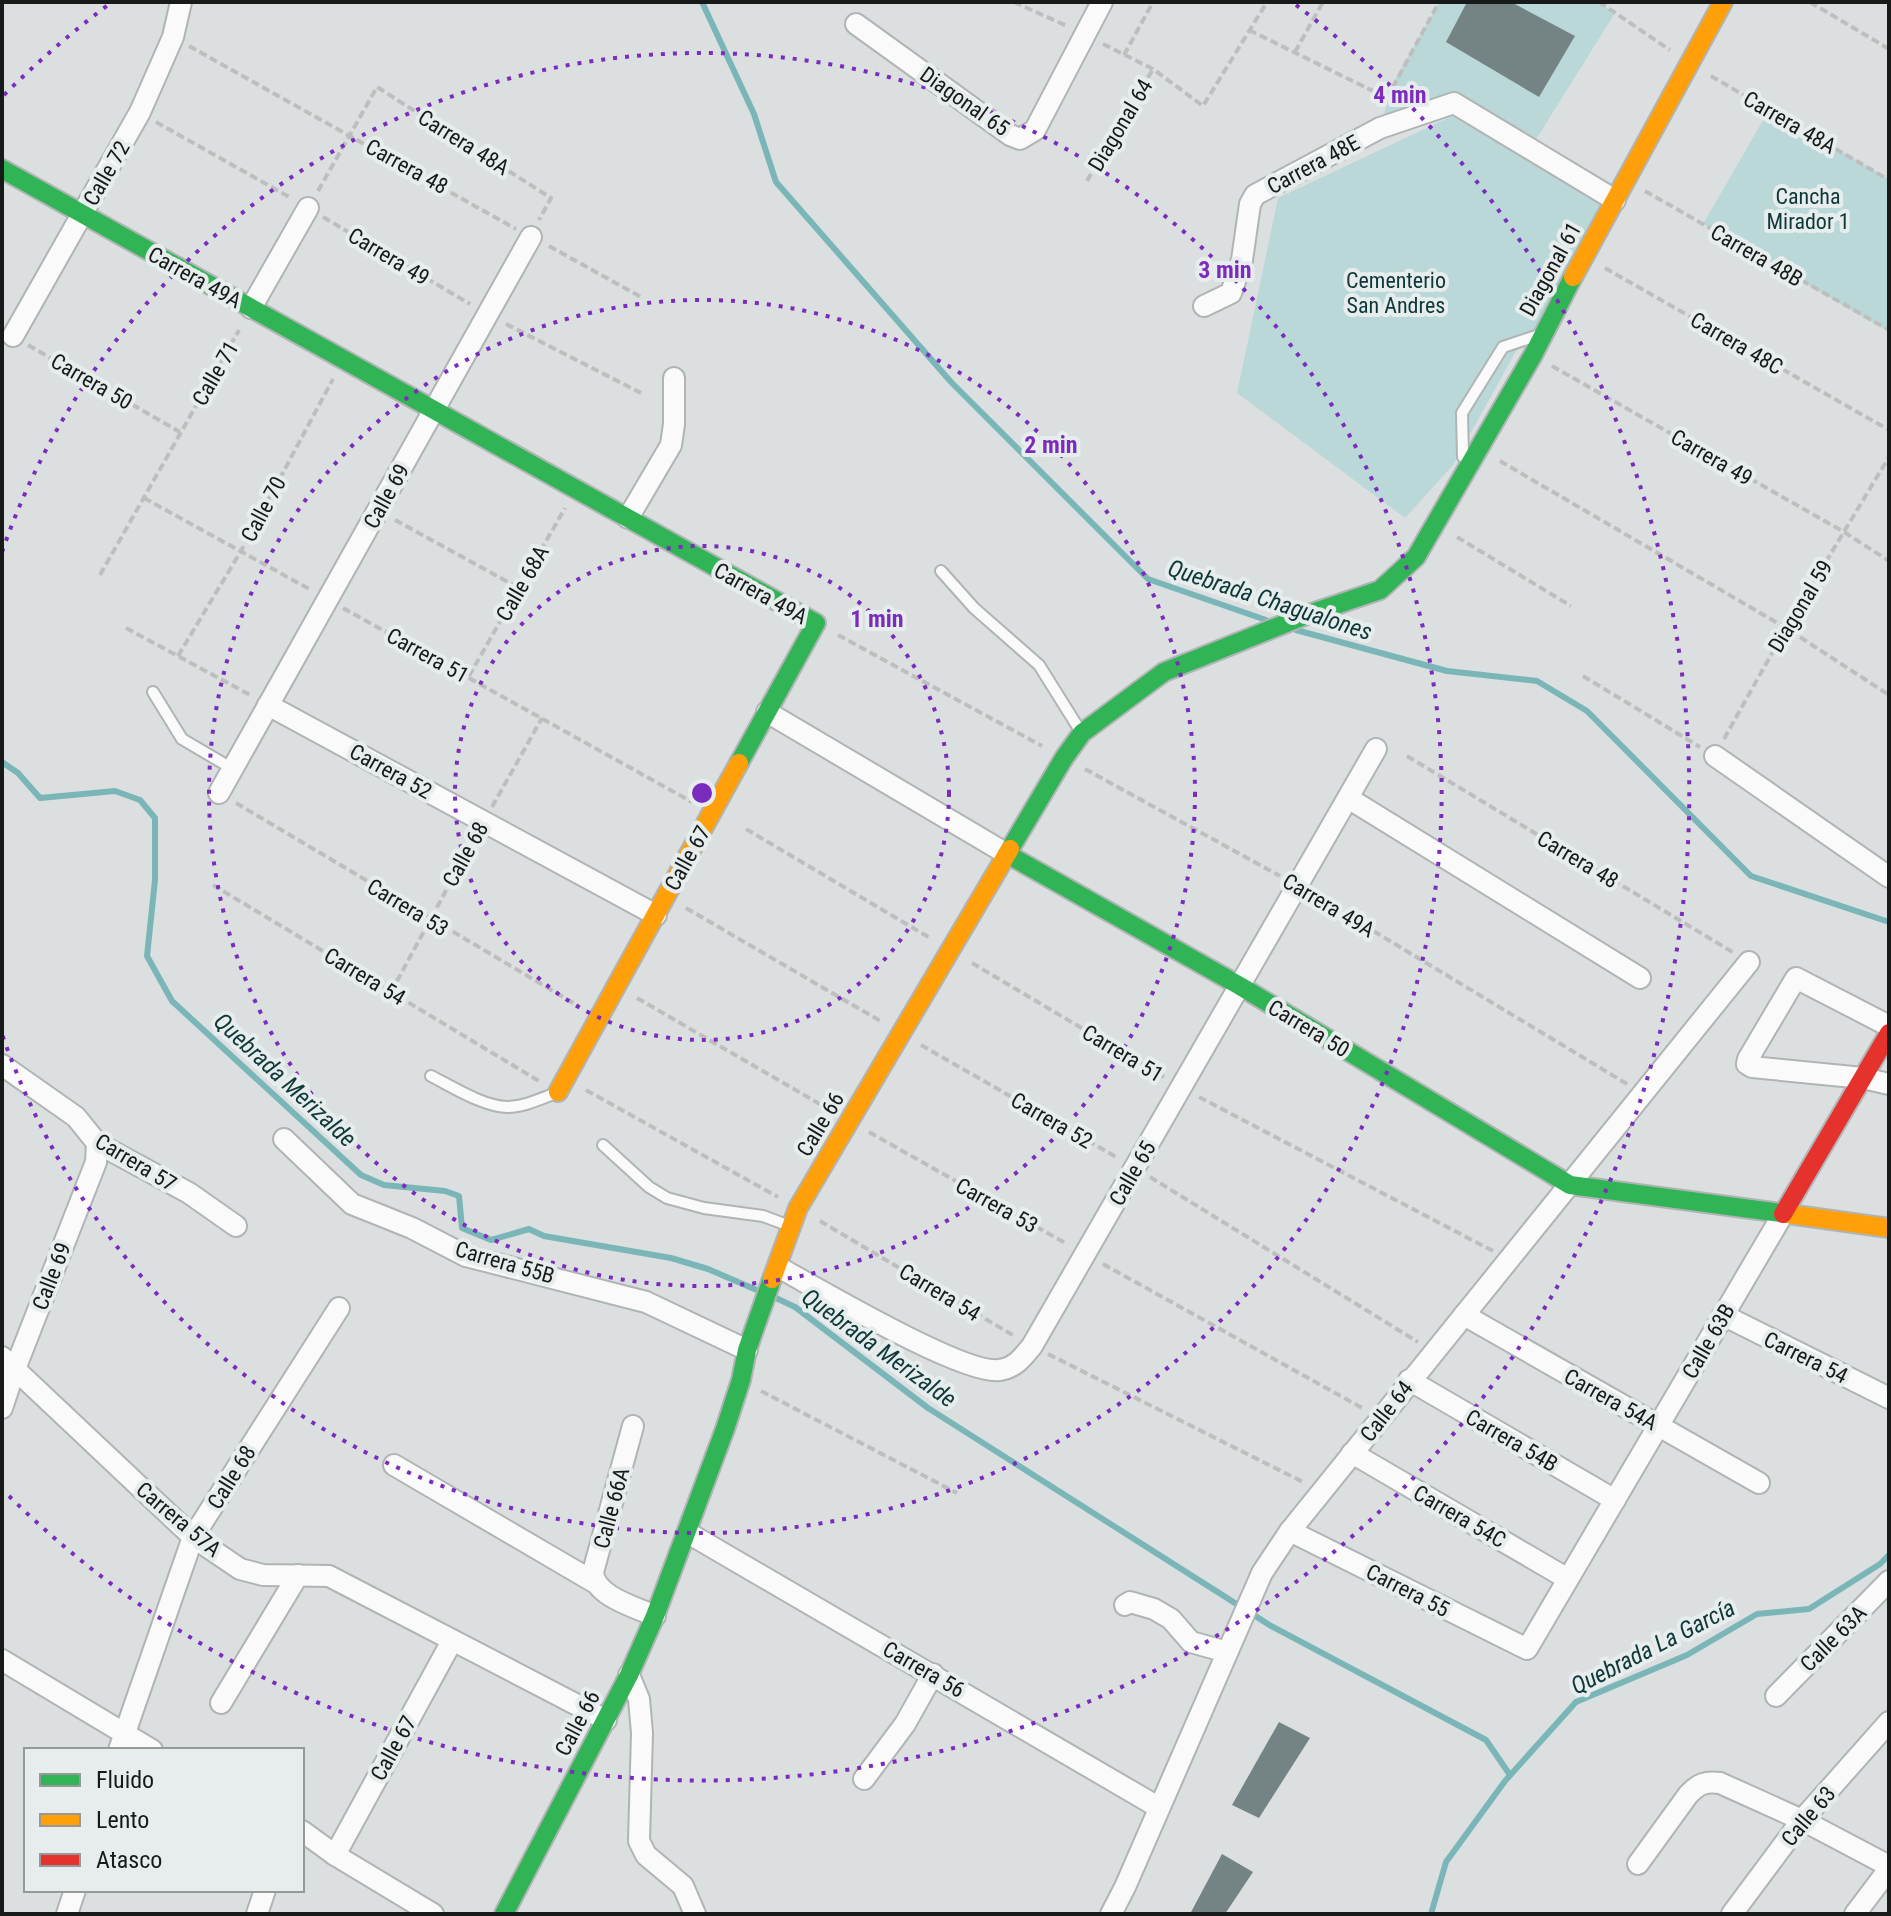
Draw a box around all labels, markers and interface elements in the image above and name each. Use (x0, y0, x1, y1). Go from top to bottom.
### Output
street label: Diagonal 65 (915, 62, 1014, 141)
street label: Diagonal 64 (1083, 75, 1158, 176)
text: 4 min (1373, 81, 1427, 109)
street label: Carrera 48A (1739, 86, 1841, 159)
street label: Carrera 48A (414, 105, 514, 180)
street label: Carrera 48E (1263, 130, 1364, 199)
street label: Carrera 48 (361, 134, 452, 199)
street label: Calle 72 (78, 137, 135, 210)
park label: Cancha Mirador 1 (1766, 184, 1850, 234)
street label: Diagonal 61 (1515, 218, 1586, 320)
street label: Carrera 48B (1706, 219, 1807, 292)
street label: Carrera 49 (344, 223, 434, 290)
street label: Carrera 49A (144, 242, 246, 313)
text: 3 min (1198, 256, 1252, 284)
park label: Cementerio San Andres (1346, 268, 1446, 318)
street label: Carrera 48C (1686, 307, 1787, 380)
street label: Calle 71 (187, 337, 244, 410)
street label: Carrera 50 (46, 348, 137, 415)
street label: Carrera 49 (1666, 424, 1757, 491)
text: 2 min (1024, 431, 1078, 459)
street label: Calle 69 (358, 459, 414, 533)
street label: Calle 70 (236, 472, 291, 546)
street label: Calle 68A (491, 541, 554, 625)
water label: Quebrada Chagualones (1164, 554, 1376, 646)
street label: Diagonal 59 (1763, 556, 1838, 657)
street label: Carrera 49A (710, 558, 812, 629)
text: 1 min (850, 605, 904, 633)
street label: Carrera 51 (382, 623, 473, 688)
street label: Carrera 52 (345, 739, 436, 804)
centre of rings (688, 779, 716, 807)
street label: Calle 68 (437, 817, 493, 891)
street label: Calle 67 (659, 821, 715, 895)
street label: Carrera 48 (1533, 826, 1623, 893)
street label: Carrera 49A (1278, 868, 1380, 943)
street label: Carrera 53 (363, 874, 453, 941)
street label: Carrera 54 (320, 943, 410, 1010)
street label: Carrera 50 (1264, 995, 1354, 1062)
water label: Quebrada Merizalde (208, 1007, 362, 1153)
street label: Carrera 51 (1078, 1020, 1168, 1087)
street label: Carrera 52 (1006, 1087, 1097, 1154)
street label: Calle 66 (792, 1088, 849, 1161)
street label: Carrera 57 (91, 1129, 181, 1196)
street label: Calle 65 (1104, 1137, 1161, 1210)
street label: Carrera 53 (951, 1173, 1042, 1238)
street label: Carrera 55B (452, 1236, 557, 1289)
street label: Calle 69 (27, 1239, 76, 1313)
street label: Carrera 54 (895, 1259, 985, 1326)
water label: Quebrada Merizalde (796, 1283, 962, 1413)
street label: Calle 63B (1677, 1299, 1740, 1383)
street label: Carrera 54 (1760, 1326, 1852, 1388)
street label: Carrera 54A (1560, 1364, 1662, 1435)
street label: Calle 64 (1355, 1376, 1418, 1447)
street label: Carrera 54B (1461, 1404, 1562, 1477)
street label: Calle 68 (202, 1441, 261, 1514)
street label: Calle 66A (589, 1465, 634, 1551)
street label: Carrera 57A (131, 1477, 226, 1562)
street label: Carrera 54C (1409, 1480, 1510, 1553)
street label: Carrera 55 (1362, 1559, 1454, 1622)
water label: Quebrada La García (1566, 1594, 1740, 1700)
street label: Calle 63A (1795, 1600, 1872, 1676)
street label: Carrera 56 (878, 1636, 969, 1703)
street label: Calle 66 (550, 1686, 605, 1760)
street label: Calle 67 (365, 1711, 421, 1785)
legend (24, 1748, 304, 1892)
text: Fluido (96, 1766, 154, 1794)
street label: Calle 63 (1776, 1781, 1841, 1851)
text: Lento (96, 1806, 149, 1834)
text: Atasco (96, 1846, 162, 1874)

